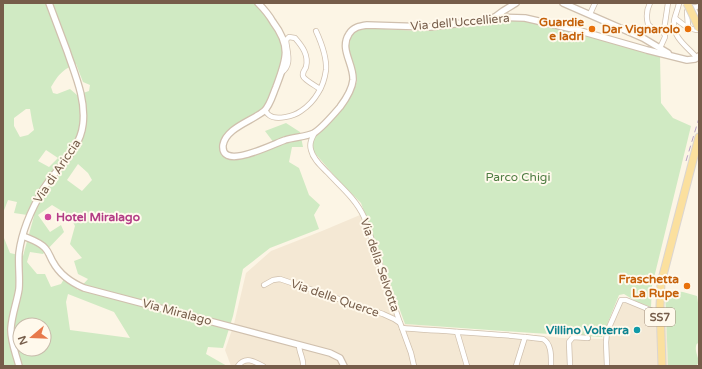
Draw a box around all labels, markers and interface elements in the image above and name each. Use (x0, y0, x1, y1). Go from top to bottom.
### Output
street label: Via dell'Uccelliera (410, 11, 510, 33)
place label: Guardie e ladri (539, 15, 584, 43)
place label: Dar Vignarolo (602, 22, 680, 37)
marker: Guardie e ladri (587, 24, 597, 34)
marker: Dar Vignarolo (683, 24, 693, 34)
street label: Via di Ariccia (31, 137, 83, 205)
park label: Parco Chigi (486, 170, 550, 184)
place label: Hotel Miralago (56, 210, 140, 225)
marker: Hotel Miralago (43, 212, 53, 222)
street label: Via della Selvotta (357, 216, 403, 314)
place label: Fraschetta La Rupe (619, 272, 679, 301)
street label: Via delle Querce (289, 276, 381, 320)
marker: Fraschetta La Rupe (682, 281, 692, 291)
street label: Via Miralago (141, 296, 213, 328)
road number: SS7 (645, 308, 675, 326)
north arrow (12, 317, 52, 357)
place label: Villino Volterra (546, 323, 629, 337)
marker: Villino Volterra (632, 325, 642, 335)
text: N (15, 334, 31, 346)

